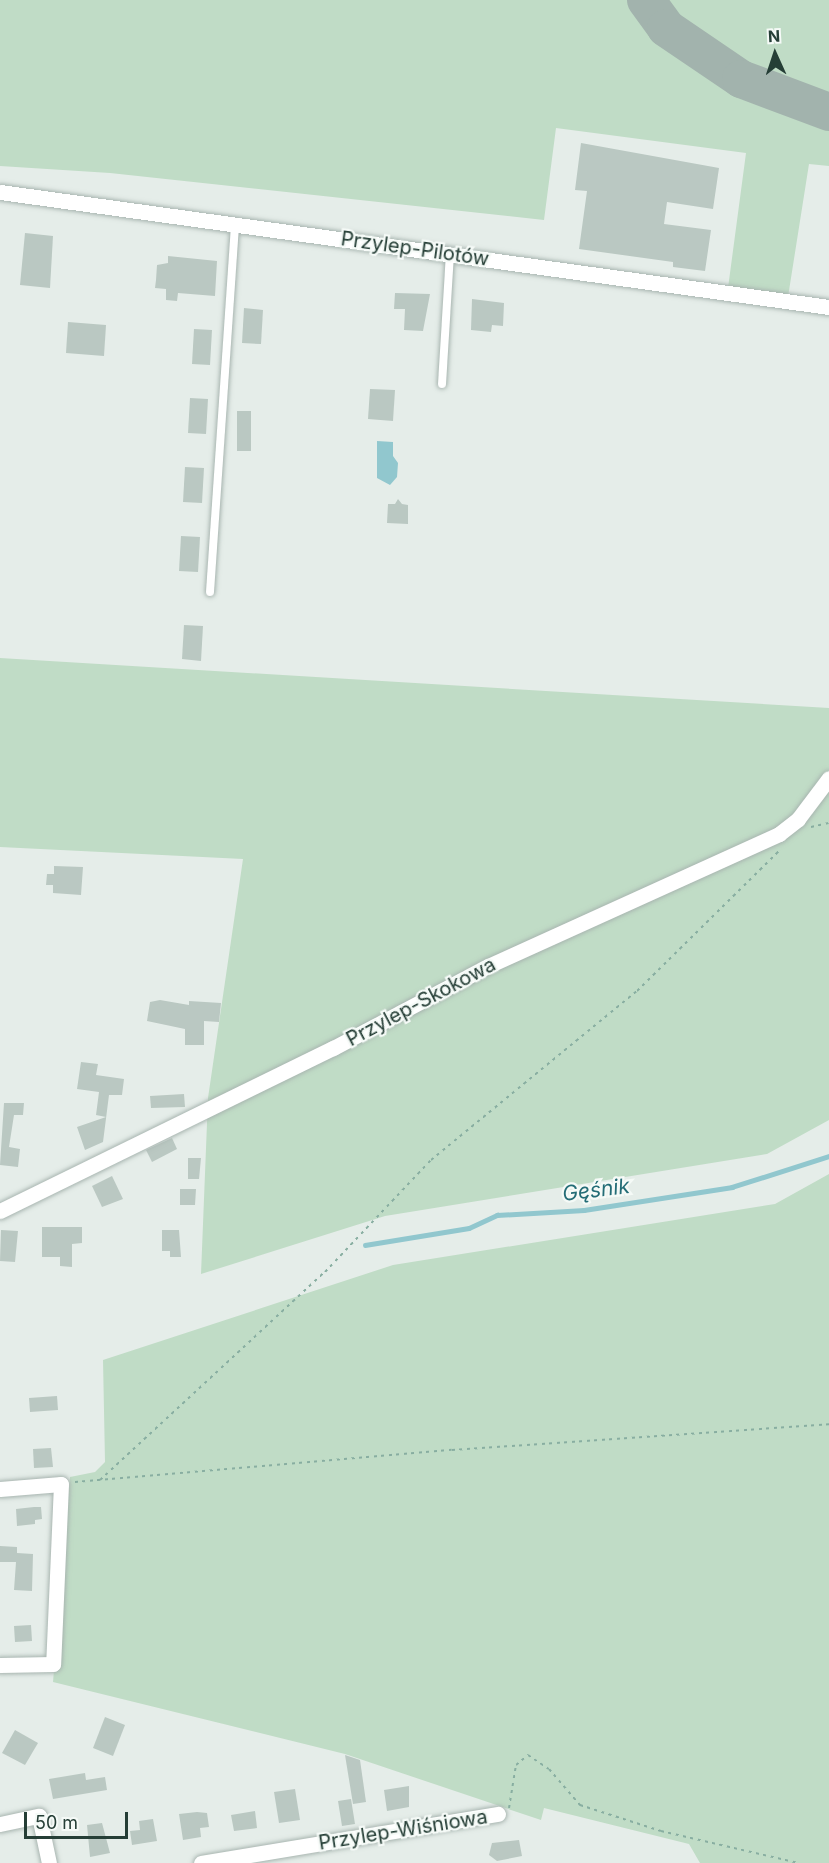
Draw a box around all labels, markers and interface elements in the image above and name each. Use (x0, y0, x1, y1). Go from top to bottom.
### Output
north arrow (745, 24, 805, 84)
text: N (767, 26, 781, 46)
street label: Przylep-Pilotów (339, 227, 491, 271)
street label: Przylep-Skokowa (342, 952, 500, 1052)
water label: Gęśnik (561, 1173, 631, 1207)
scale bar (27, 1800, 130, 1838)
street label: Przylep-Wiśniowa (317, 1805, 489, 1855)
text: 50 m (35, 1812, 78, 1833)

